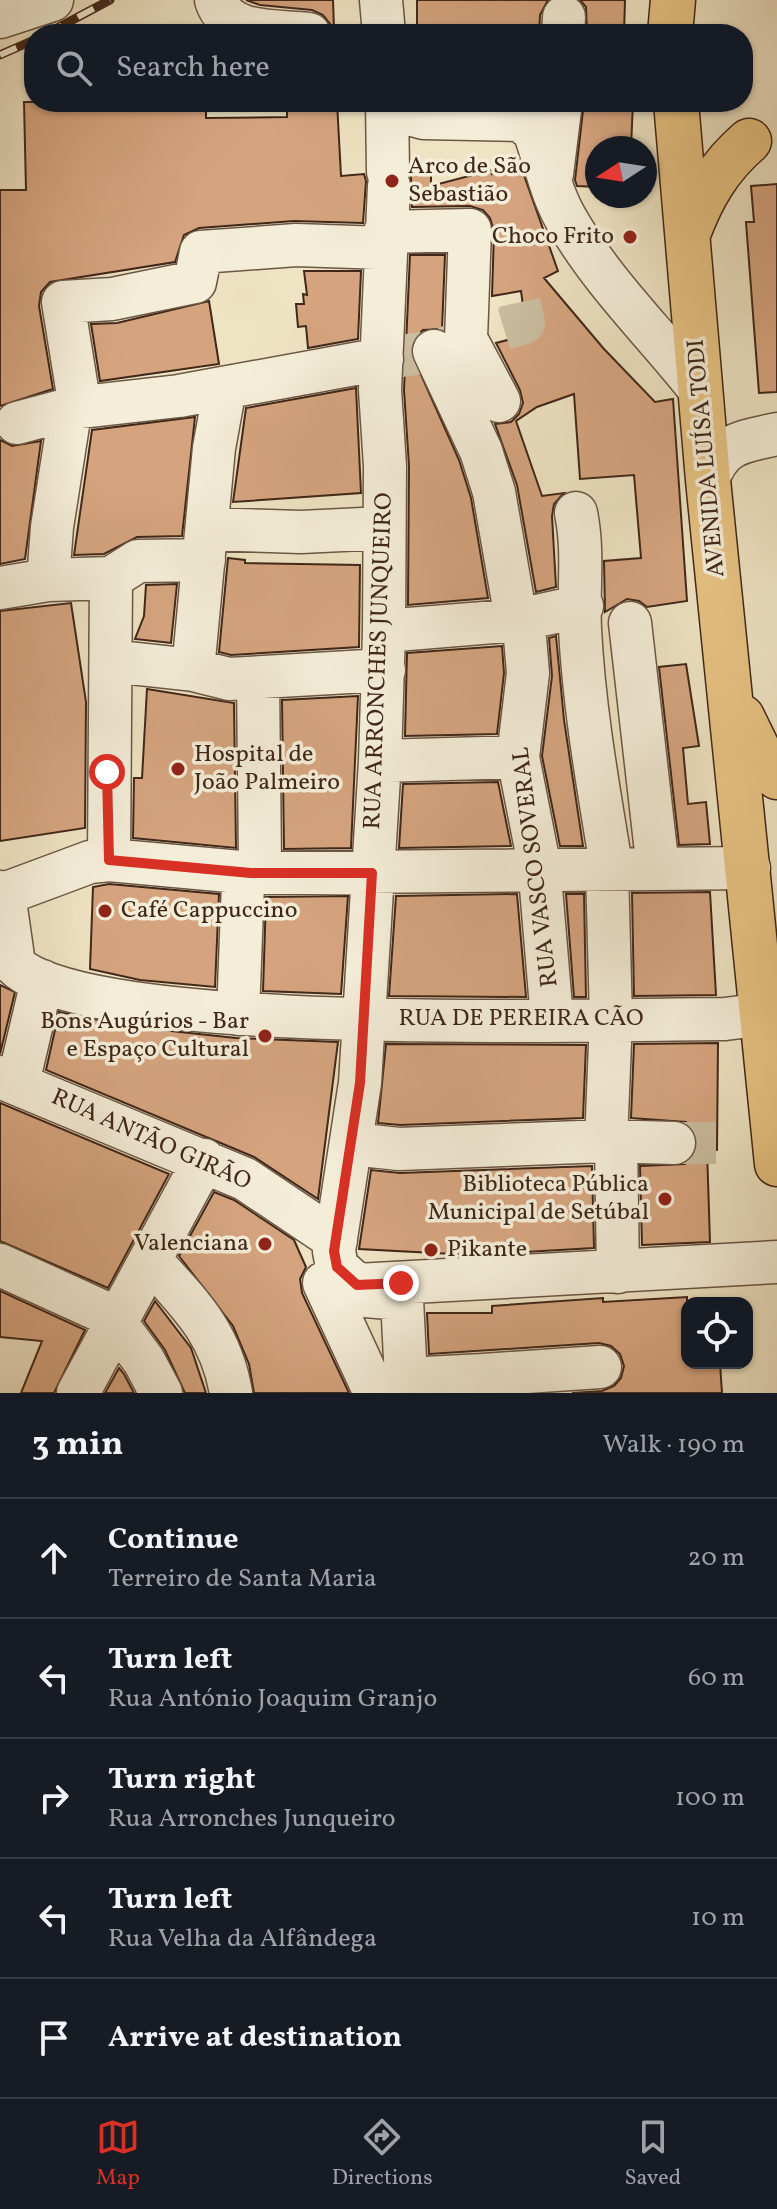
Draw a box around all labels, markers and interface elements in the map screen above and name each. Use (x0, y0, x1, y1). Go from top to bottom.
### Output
search box (24, 24, 753, 112)
icon: search (52, 46, 96, 90)
text: Search here (116, 47, 270, 89)
north arrow (585, 136, 657, 208)
place label: Arco de São Sebastião (408, 150, 531, 212)
marker: Arco de São Sebastião (383, 172, 401, 190)
place label: Choco Frito (492, 220, 614, 254)
marker: Choco Frito (621, 228, 639, 246)
street label: AVENIDA LUÍSA TODI (680, 337, 734, 579)
street label: RUA ARRONCHES JUNQUEIRO (356, 492, 402, 830)
place label: Hospital de João Palmeiro (194, 738, 340, 800)
street label: RUA VASCO SOVERAL (504, 745, 568, 989)
route start (89, 754, 125, 790)
marker: Hospital de João Palmeiro (169, 760, 187, 778)
place label: Café Cappuccino (121, 894, 297, 928)
marker: Café Cappuccino (96, 902, 114, 920)
street label: RUA DE PEREIRA CÃO (398, 1002, 644, 1036)
place label: Bons Augúrios - Bar e Espaço Cultural (40, 1005, 249, 1067)
marker: Bons Augúrios - Bar e Espaço Cultural (256, 1027, 274, 1045)
street label: RUA ANTÃO GIRÃO (46, 1081, 256, 1199)
place label: Biblioteca Pública Municipal de Setúbal (428, 1168, 649, 1230)
marker: Biblioteca Pública Municipal de Setúbal (656, 1190, 674, 1208)
place label: Valenciana (134, 1227, 249, 1261)
place label: Pikante (447, 1233, 527, 1267)
marker: Valenciana (256, 1235, 274, 1253)
marker: Pikante (422, 1241, 440, 1259)
route end (383, 1265, 419, 1301)
map controls (681, 1297, 753, 1369)
button: locate (681, 1297, 753, 1369)
text: 3 min (32, 1422, 123, 1469)
text: Walk · 190 m (602, 1427, 745, 1463)
text: Continue (108, 1519, 239, 1561)
icon: ahead (32, 1536, 76, 1580)
text: 20 m (687, 1540, 745, 1576)
text: Terreiro de Santa Maria (108, 1561, 377, 1597)
text: Turn left (108, 1639, 232, 1681)
icon: left (32, 1656, 76, 1700)
text: 60 m (688, 1660, 745, 1696)
text: Rua António Joaquim Granjo (108, 1681, 437, 1717)
text: Turn right (108, 1759, 256, 1801)
icon: right (32, 1776, 76, 1820)
text: 100 m (675, 1780, 745, 1816)
text: Rua Arronches Junqueiro (108, 1801, 396, 1837)
text: Turn left (108, 1879, 232, 1921)
icon: left (32, 1896, 76, 1940)
text: 10 m (691, 1900, 745, 1936)
text: Rua Velha da Alfândega (108, 1921, 377, 1957)
icon: arrive (32, 2016, 76, 2060)
text: Arrive at destination (108, 2017, 402, 2059)
tab: Map (96, 2115, 140, 2194)
tab: Directions (332, 2115, 433, 2194)
tab: Saved (624, 2115, 681, 2194)

